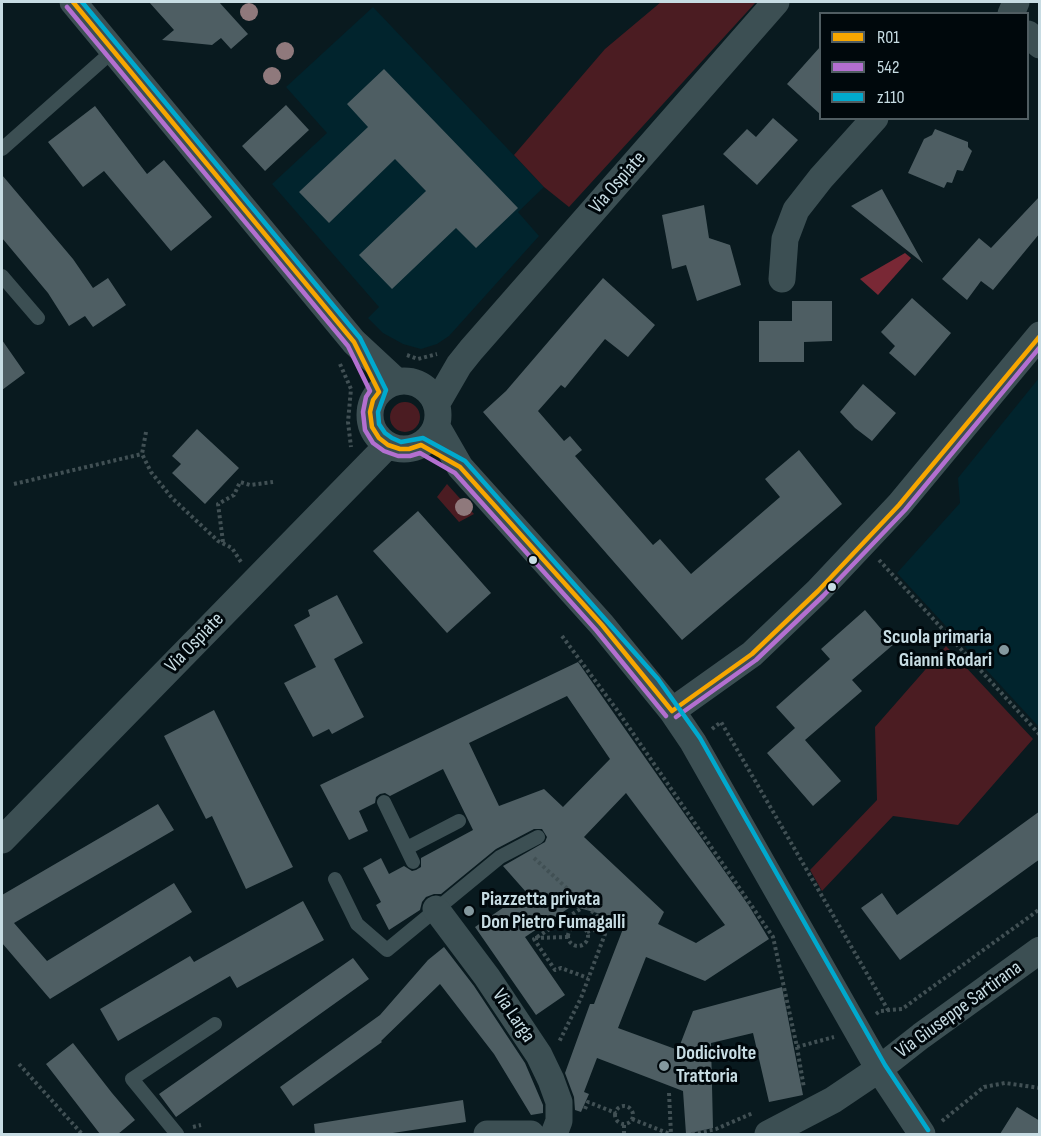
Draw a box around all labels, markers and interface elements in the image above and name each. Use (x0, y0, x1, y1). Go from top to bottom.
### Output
legend (819, 12, 1029, 120)
text: R01 (877, 27, 900, 48)
text: 542 (877, 57, 899, 78)
text: z110 (877, 87, 905, 108)
street label: Via Ospiate (585, 147, 651, 219)
unlabelled marker (527, 554, 539, 566)
unlabelled marker (826, 581, 838, 593)
street label: Via Ospiate (161, 608, 229, 678)
place label: Scuola primaria Gianni Rodari (883, 626, 992, 673)
marker: Scuola primaria Gianni Rodari (997, 643, 1011, 657)
place label: Piazzetta privata Don Pietro Fumagalli (481, 888, 625, 935)
marker: Piazzetta privata Don Pietro Fumagalli (462, 904, 476, 918)
street label: Via Giuseppe Sartirana (891, 956, 1027, 1064)
street label: Via Larga (486, 985, 540, 1047)
place label: Dodicivolte Trattoria (676, 1042, 756, 1089)
marker: Dodicivolte Trattoria (657, 1059, 671, 1073)

